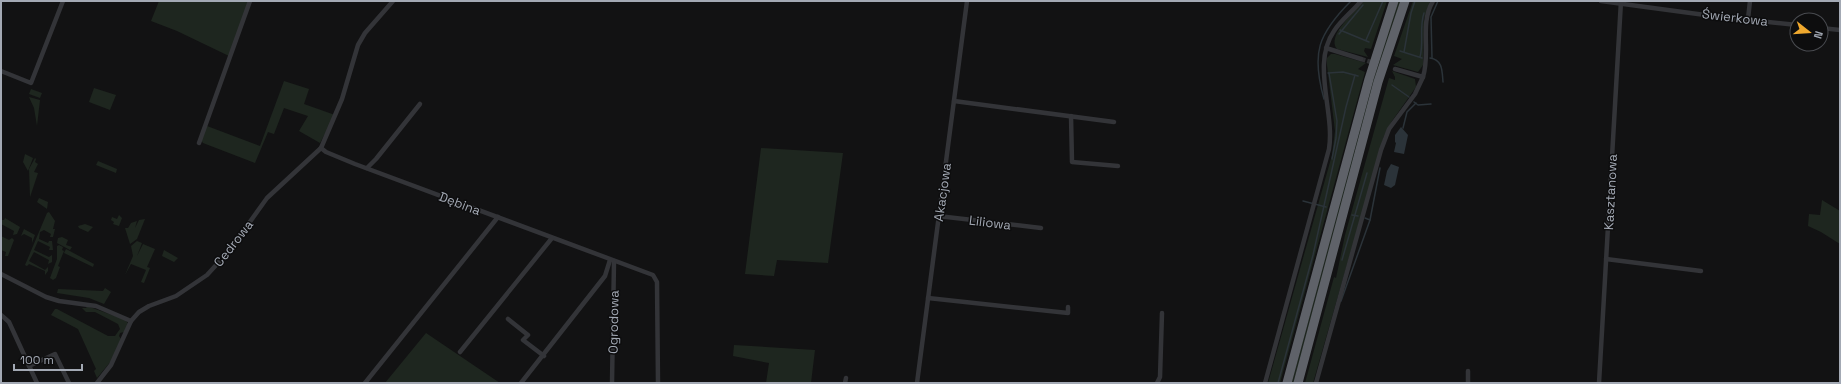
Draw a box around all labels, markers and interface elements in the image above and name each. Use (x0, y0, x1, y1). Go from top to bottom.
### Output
street label: Świerkowa (1701, 5, 1769, 30)
north arrow (1789, 12, 1829, 52)
text: N (1811, 29, 1826, 40)
street label: Kasztanowa (1600, 153, 1621, 230)
street label: Akacjowa (930, 161, 955, 222)
street label: Dębina (437, 188, 484, 219)
street label: Liliowa (968, 211, 1013, 234)
street label: Cedrowa (210, 216, 257, 270)
street label: Ogrodowa (604, 289, 623, 354)
scale bar (14, 346, 82, 372)
text: 100 m (20, 352, 54, 368)

